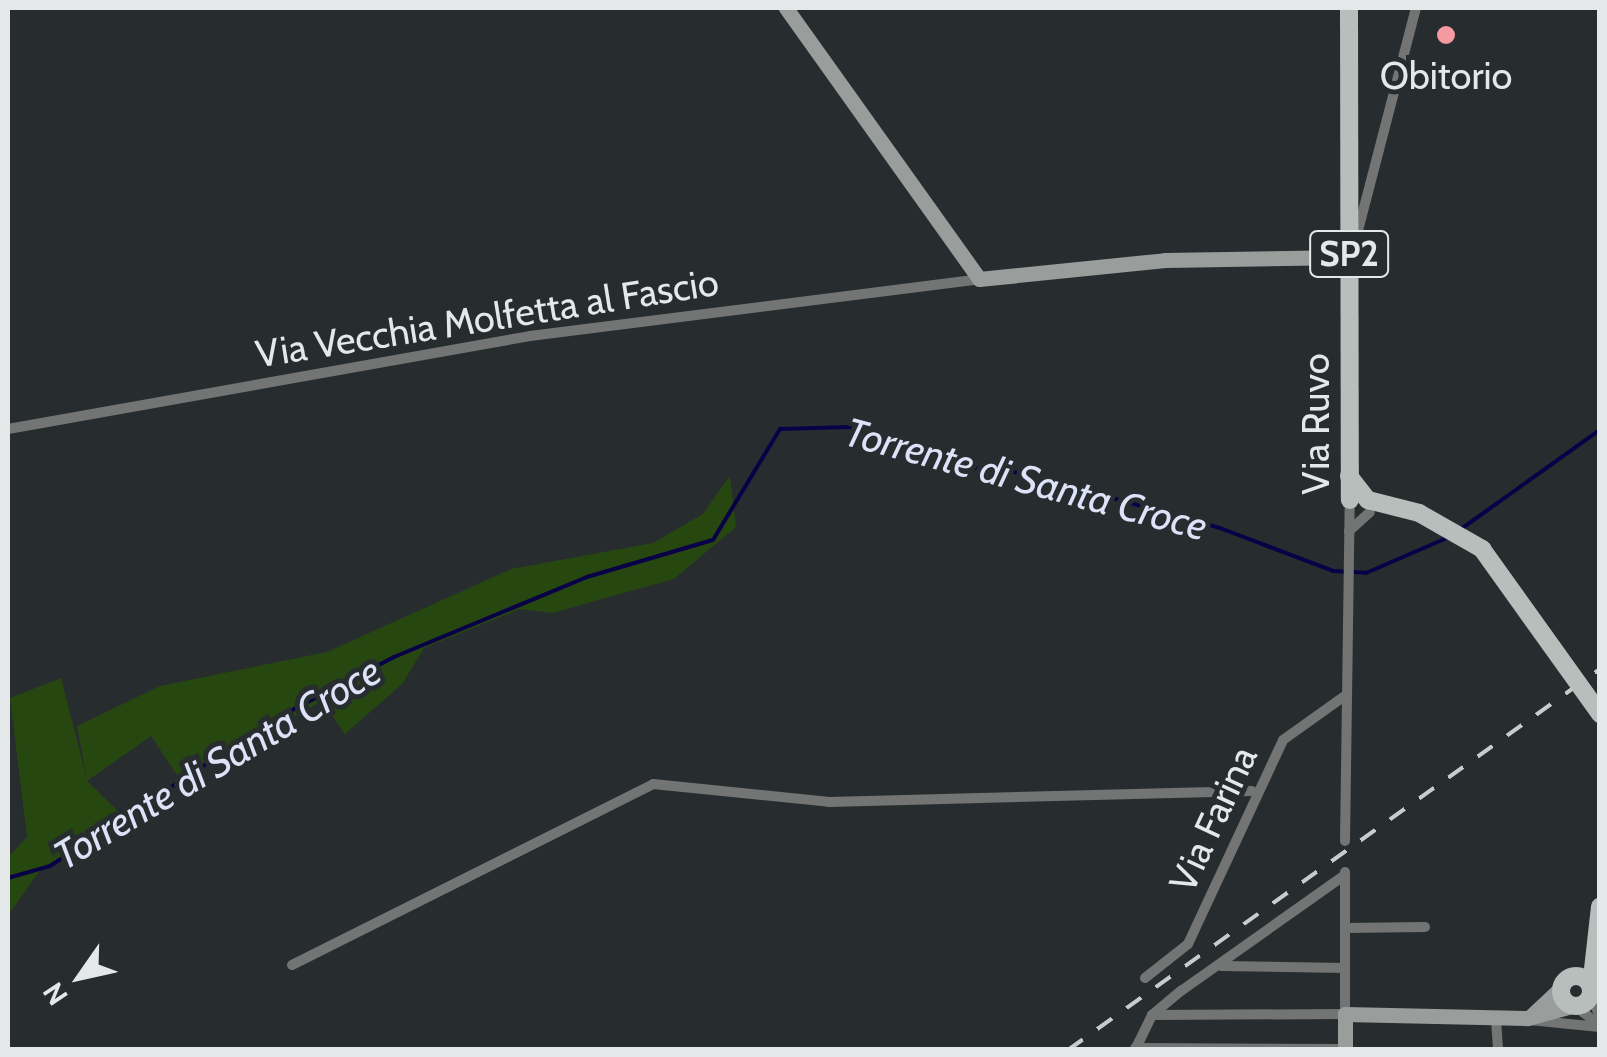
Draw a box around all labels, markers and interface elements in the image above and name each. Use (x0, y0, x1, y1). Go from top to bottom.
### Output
marker: Obitorio (1433, 22, 1459, 48)
place label: Obitorio (1380, 53, 1512, 99)
road number: SP2 (1309, 224, 1389, 284)
street label: Via Vecchia Molfetta al Fascio (252, 259, 722, 377)
street label: Via Ruvo (1293, 353, 1339, 495)
water label: Torrente di Santa Croce (840, 408, 1212, 550)
water label: Torrente di Santa Croce (45, 646, 389, 880)
street label: Via Farina (1160, 739, 1266, 899)
north arrow (30, 927, 130, 1027)
text: N (36, 976, 75, 1011)

